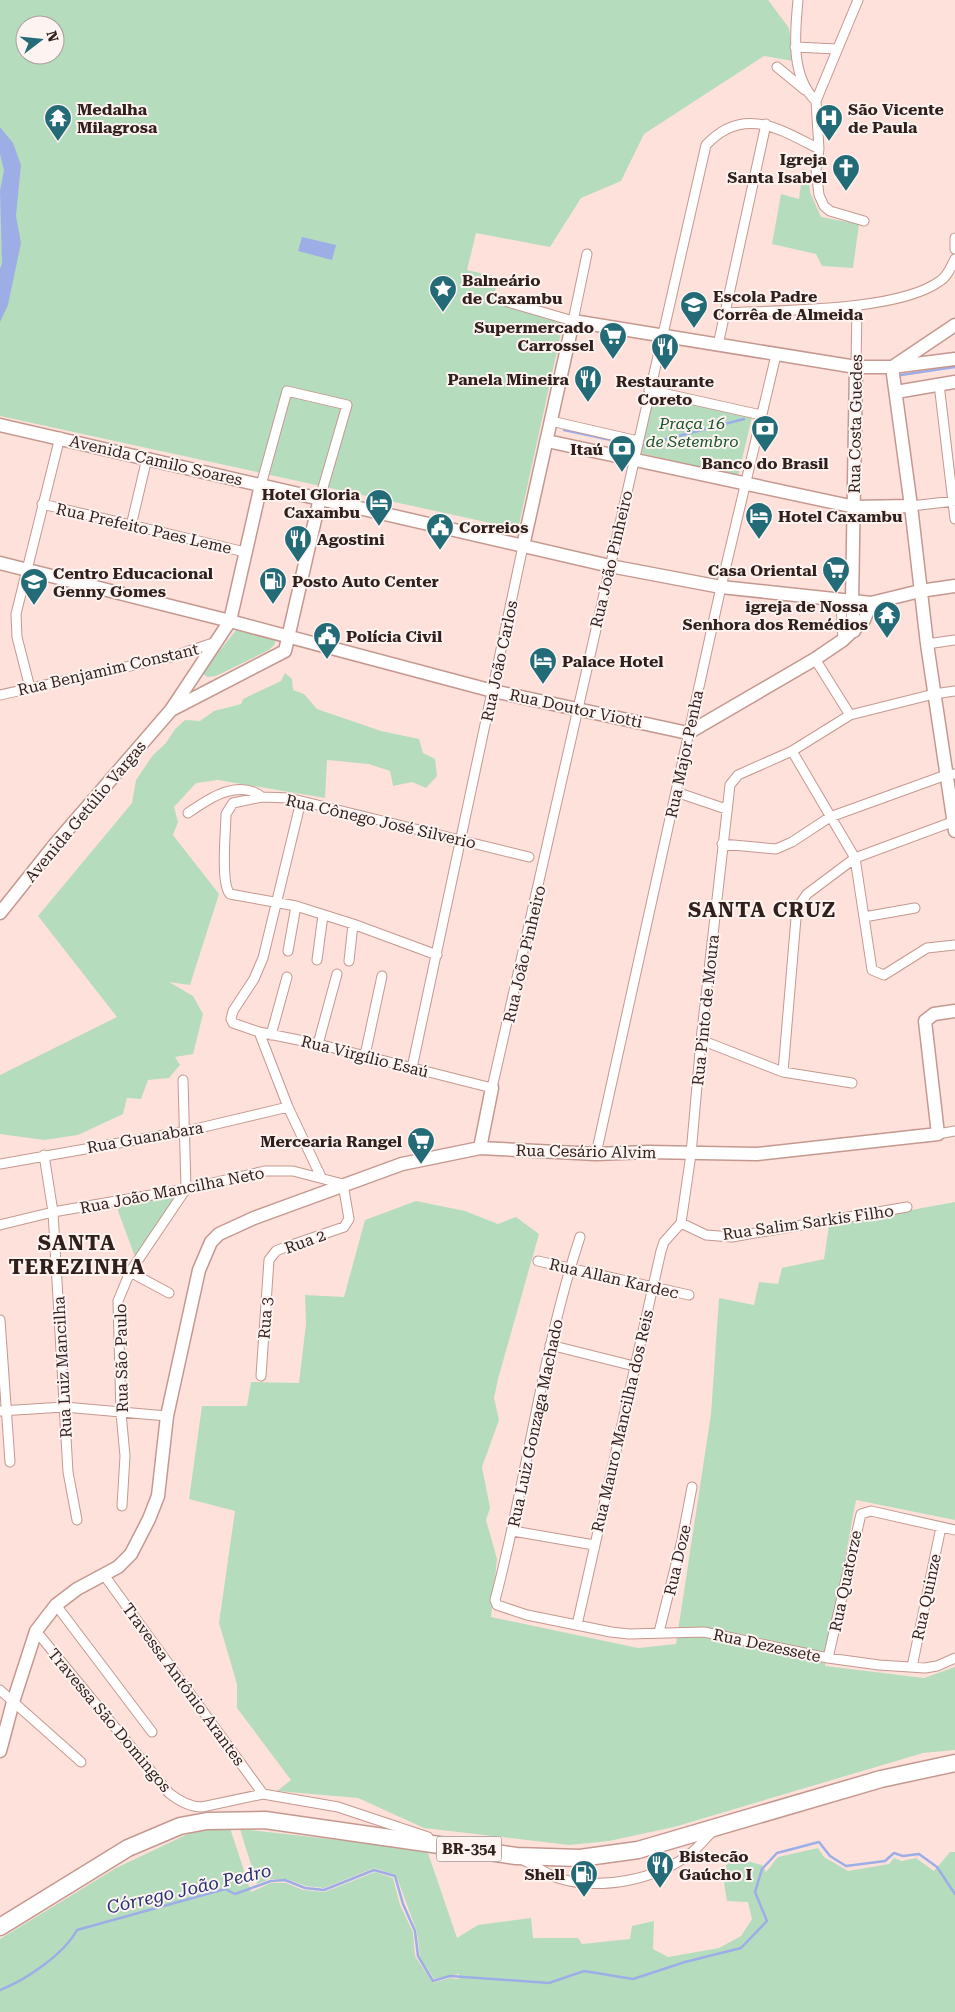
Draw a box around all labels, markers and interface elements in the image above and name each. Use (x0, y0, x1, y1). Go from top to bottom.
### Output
north arrow (15, 15, 65, 65)
text: N (43, 29, 62, 44)
place label: Medalha Milagrosa (77, 100, 158, 137)
place label: São Vicente de Paula (848, 100, 944, 137)
temple icon: Medalha Milagrosa (43, 103, 73, 142)
hospital icon: São Vicente de Paula (814, 103, 844, 142)
place label: Igreja Santa Isabel (727, 150, 828, 187)
church icon: Igreja Santa Isabel (831, 153, 861, 192)
place label: Balneário de Caxambu (462, 271, 563, 308)
place icon: Balneário de Caxambu (428, 274, 458, 313)
place label: Escola Padre Corrêa de Almeida (713, 287, 864, 324)
school or university icon: Escola Padre Corrêa de Almeida (679, 290, 709, 329)
place label: Supermercado Carrossel (474, 318, 595, 355)
supermarket icon: Supermercado Carrossel (598, 321, 628, 360)
restaurant icon: Restaurante Coreto (650, 332, 680, 371)
street label: Rua Costa Guedes (845, 354, 866, 494)
restaurant icon: Panela Mineira (573, 364, 603, 403)
place label: Panela Mineira (447, 370, 570, 389)
place label: Restaurante Coreto (616, 372, 714, 409)
park label: Praça 16 de Setembro (645, 414, 739, 451)
bank icon: Banco do Brasil (750, 414, 780, 453)
street label: Avenida Camilo Soares (68, 431, 245, 490)
bank icon: Itaú (607, 434, 637, 473)
place label: Itaú (570, 440, 603, 459)
place label: Banco do Brasil (701, 454, 829, 473)
place label: Hotel Gloria Caxambu (262, 485, 361, 522)
hotel icon: Hotel Gloria Caxambu (364, 488, 394, 527)
street label: Rua João Pinheiro (586, 488, 637, 630)
street label: Rua Prefeito Paes Leme (54, 499, 234, 558)
hotel icon: Hotel Caxambu (744, 501, 774, 540)
place label: Hotel Caxambu (778, 507, 903, 526)
public building icon: Correios (425, 512, 455, 551)
place label: Correios (459, 518, 528, 537)
restaurant icon: Agostini (283, 524, 313, 563)
place label: Agostini (317, 530, 385, 549)
supermarket icon: Casa Oriental (821, 555, 851, 594)
place label: Casa Oriental (708, 561, 818, 580)
place label: Centro Educacional Genny Gomes (53, 564, 214, 601)
fuel station icon: Posto Auto Center (258, 566, 288, 605)
school or university icon: Centro Educacional Genny Gomes (19, 567, 49, 606)
place label: Posto Auto Center (292, 572, 439, 591)
place label: igreja de Nossa Senhora dos Remédios (682, 597, 869, 634)
street label: Rua João Carlos (477, 598, 522, 723)
temple icon: igreja de Nossa Senhora dos Remédios (872, 600, 902, 639)
public building icon: Polícia Civil (312, 621, 342, 660)
place label: Polícia Civil (346, 627, 443, 646)
street label: Rua Benjamim Constant (16, 639, 201, 700)
hotel icon: Palace Hotel (528, 646, 558, 685)
place label: Palace Hotel (562, 652, 664, 671)
street label: Rua Doutor Viotti (508, 685, 644, 732)
street label: Rua Major Penha (662, 688, 707, 820)
street label: Avenida Getúlio Vargas (21, 737, 150, 886)
street label: Rua Cônego José Silverio (284, 790, 478, 853)
street label: Rua João Pinheiro (499, 883, 550, 1025)
district label: SANTA CRUZ (688, 898, 836, 922)
street label: Rua Pinto de Moura (688, 933, 723, 1087)
street label: Rua Virgílio Esaú (299, 1031, 431, 1082)
street label: Rua Guanabara (85, 1118, 205, 1157)
supermarket icon: Mercearia Rangel (406, 1126, 436, 1165)
place label: Mercearia Rangel (260, 1132, 403, 1151)
street label: Rua Cesário Alvim (515, 1141, 657, 1162)
street label: Rua João Mancilha Neto (78, 1163, 266, 1218)
street label: Rua Salim Sarkis Filho (721, 1201, 895, 1244)
street label: Rua 2 (282, 1225, 328, 1258)
district label: SANTA TEREZINHA (8, 1231, 146, 1279)
street label: Rua Allan Kardec (547, 1254, 681, 1303)
street label: Rua Luiz Mancilha (49, 1295, 76, 1438)
street label: Rua 3 (255, 1296, 276, 1340)
street label: Rua São Paulo (111, 1303, 132, 1413)
street label: Rua Mauro Mancilha dos Reis (588, 1308, 657, 1534)
street label: Rua Luiz Gonzaga Machado (504, 1317, 567, 1529)
street label: Rua Doze (660, 1523, 695, 1597)
street label: Rua Quatorze (825, 1528, 866, 1634)
street label: Rua Quinze (908, 1552, 945, 1642)
street label: Travessa Antônio Arantes (118, 1599, 249, 1769)
street label: Rua Dezessete (711, 1625, 823, 1666)
street label: Travessa São Domingos (44, 1645, 175, 1796)
road number: BR-354 (436, 1836, 502, 1862)
place label: Bistecão Gaúcho I (679, 1847, 752, 1884)
restaurant icon: Bistecão Gaúcho I (645, 1850, 675, 1889)
water label: Córrego João Pedro (105, 1859, 273, 1918)
fuel station icon: Shell (569, 1859, 599, 1898)
place label: Shell (524, 1865, 566, 1884)

